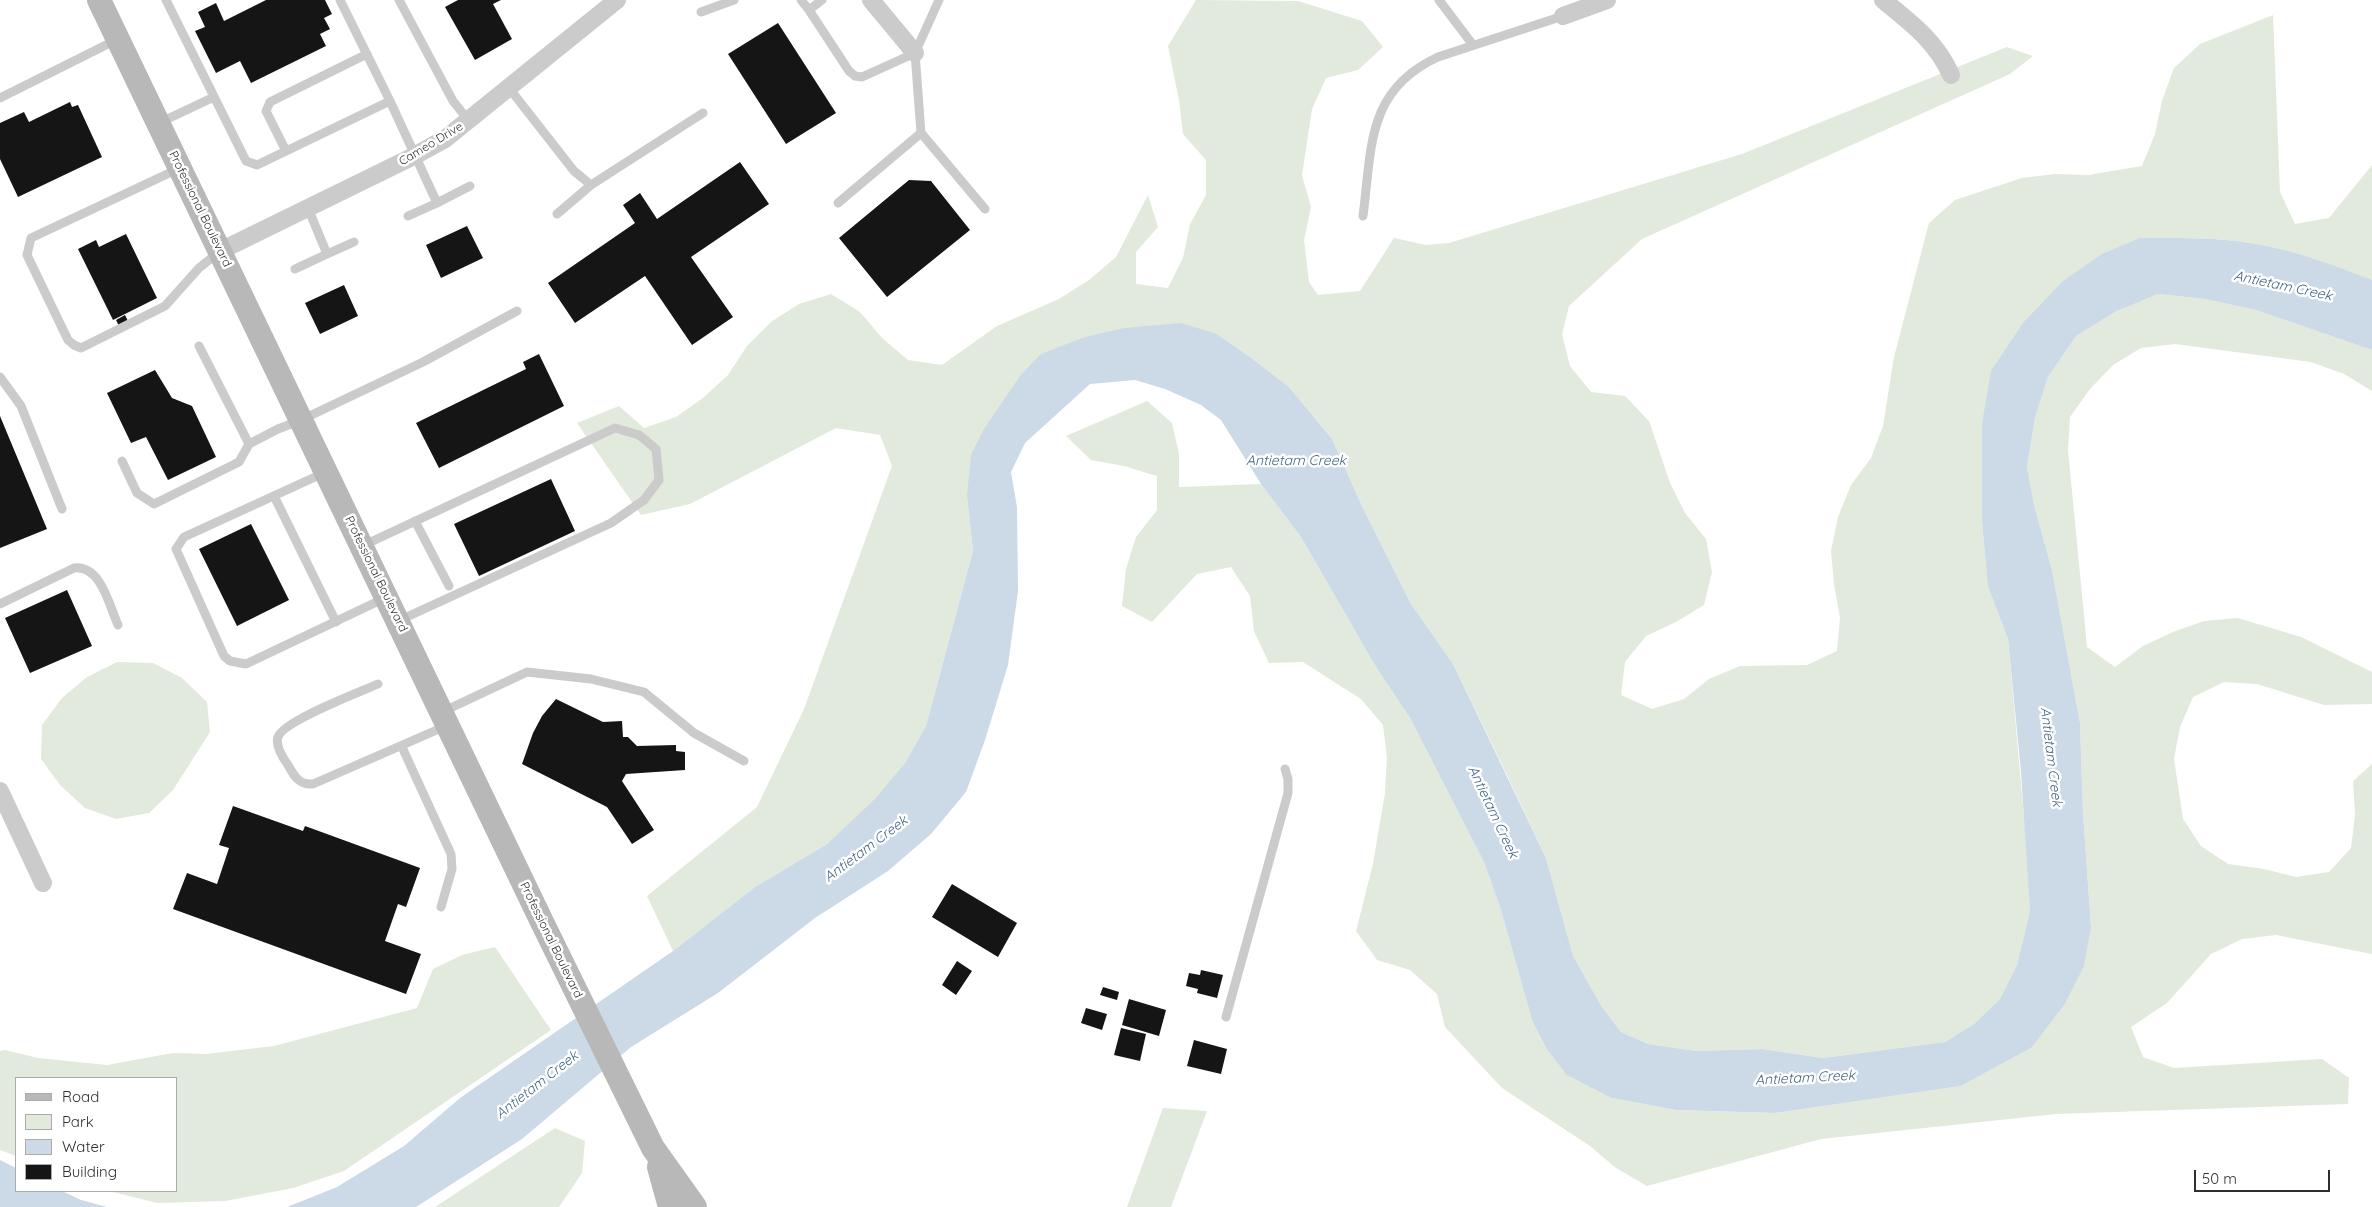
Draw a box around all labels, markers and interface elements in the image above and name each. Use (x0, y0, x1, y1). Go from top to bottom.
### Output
street label: Cameo Drive (396, 119, 466, 169)
street label: Professional Boulevard (166, 149, 234, 269)
water label: Antietam Creek (2232, 267, 2334, 305)
water label: Antietam Creek (1246, 453, 1346, 469)
street label: Professional Boulevard (342, 514, 410, 634)
water label: Antietam Creek (2037, 706, 2065, 808)
water label: Antietam Creek (1464, 763, 1522, 861)
water label: Antietam Creek (821, 812, 911, 886)
street label: Professional Boulevard (517, 880, 585, 1000)
water label: Antietam Creek (492, 1048, 582, 1122)
water label: Antietam Creek (1755, 1067, 1855, 1089)
legend (15, 1077, 178, 1192)
text: Road (62, 1087, 99, 1106)
text: Park (62, 1112, 94, 1131)
text: Water (62, 1137, 105, 1156)
scale bar (2197, 1160, 2333, 1192)
text: Building (62, 1162, 117, 1181)
text: 50 m (2202, 1169, 2237, 1188)

